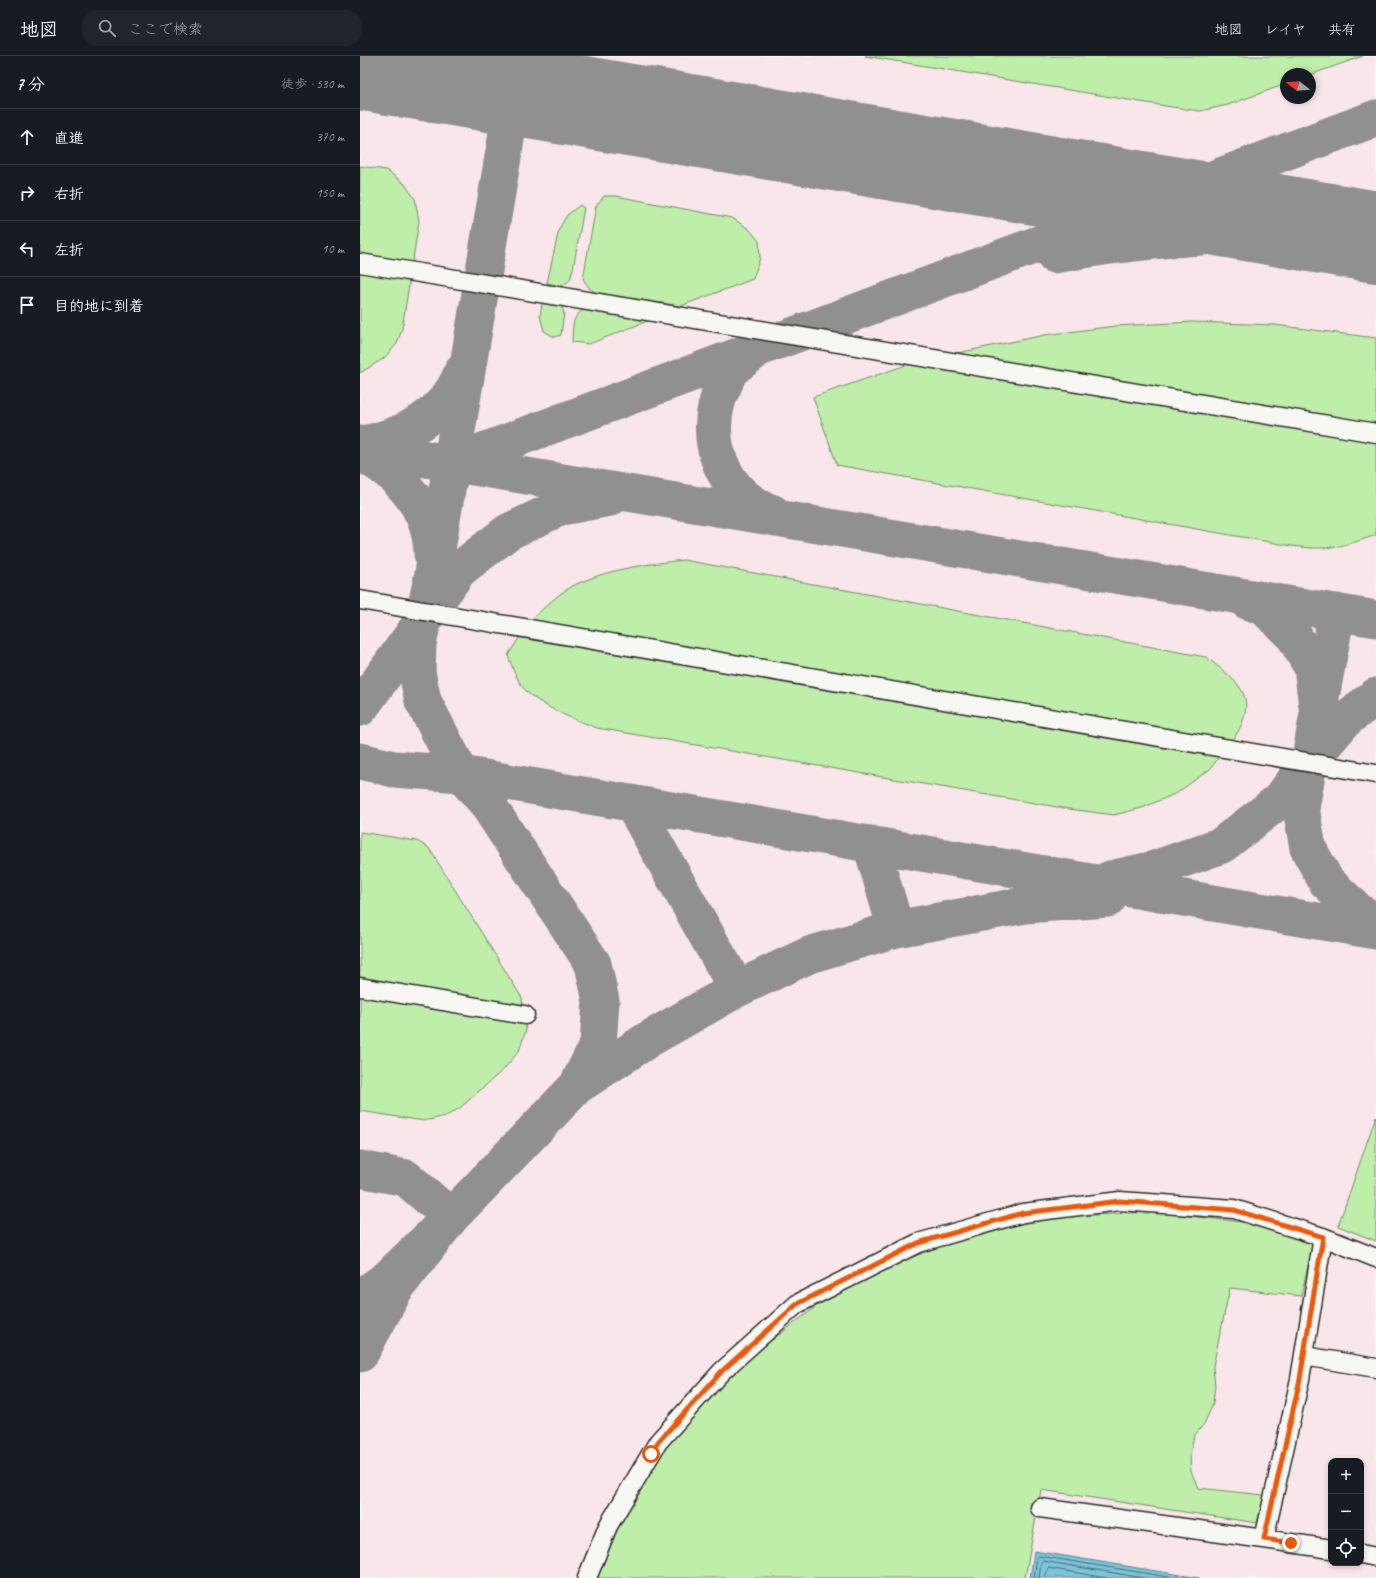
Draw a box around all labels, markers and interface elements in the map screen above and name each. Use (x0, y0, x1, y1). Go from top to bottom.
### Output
search box (82, 10, 362, 46)
icon: search (96, 17, 118, 39)
text: 地図 (20, 18, 58, 42)
text: ここで検索 (128, 20, 203, 39)
text: 地図 (1215, 21, 1243, 38)
text: レイヤ (1265, 21, 1306, 38)
text: 共有 (1328, 21, 1356, 38)
north arrow (1280, 68, 1316, 104)
text: 7 分 (16, 74, 45, 95)
text: 徒歩 · 530 m (281, 76, 344, 92)
icon: ahead (16, 126, 38, 148)
text: 直進 (54, 129, 84, 148)
text: 370 m (316, 129, 344, 145)
icon: right (16, 182, 38, 204)
text: 右折 (54, 185, 84, 204)
text: 150 m (316, 185, 344, 201)
icon: left (16, 238, 38, 260)
text: 左折 (54, 241, 84, 260)
text: 10 m (322, 241, 344, 257)
icon: arrive (16, 294, 38, 316)
text: 目的地に到着 (54, 297, 144, 316)
route start (642, 1445, 660, 1463)
map controls (1328, 1458, 1364, 1566)
button: + (1328, 1458, 1364, 1494)
button: − (1328, 1494, 1364, 1530)
button: locate (1328, 1530, 1364, 1566)
route end (1282, 1534, 1300, 1552)

